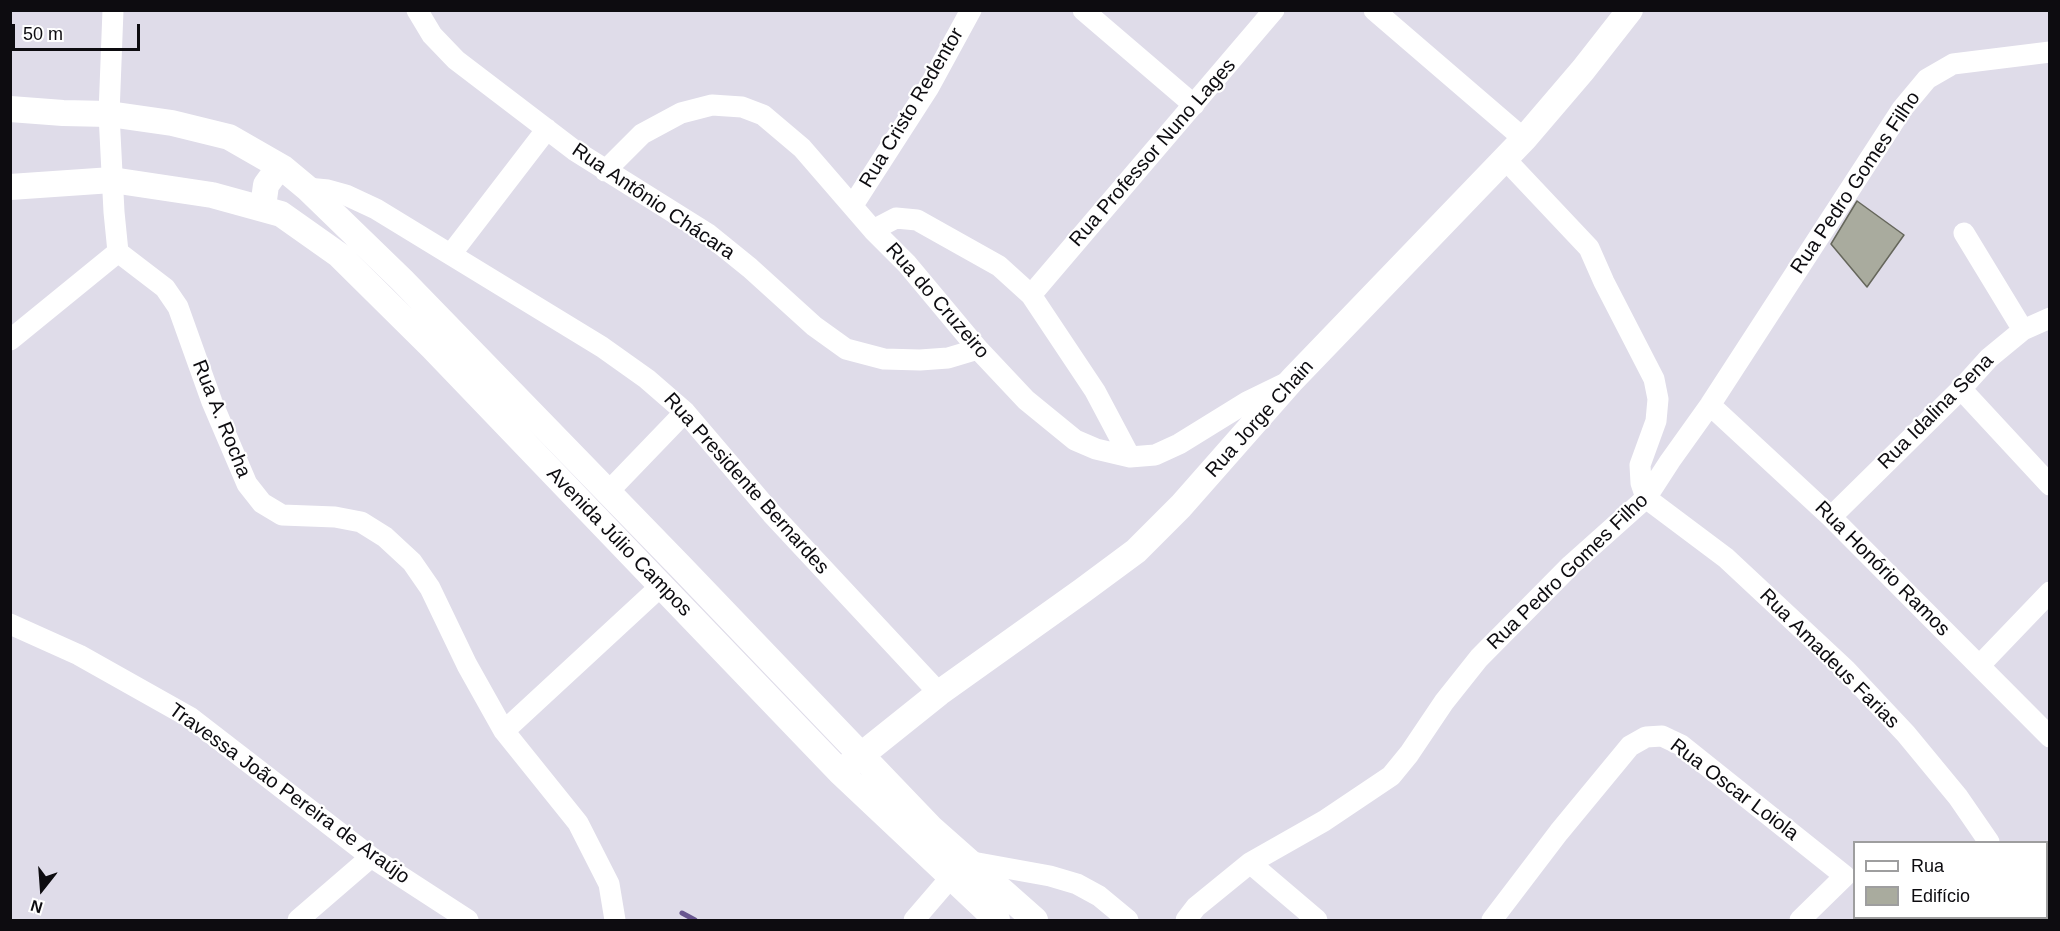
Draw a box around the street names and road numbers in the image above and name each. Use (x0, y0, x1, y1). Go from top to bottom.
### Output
street label: Rua Cristo Redentor (855, 24, 969, 192)
street label: Rua Professor Nuno Lages (1065, 54, 1241, 252)
street label: Rua Pedro Gomes Filho (1786, 87, 1926, 279)
street label: Rua Antônio Chácara (567, 139, 739, 265)
street label: Rua do Cruzeiro (880, 238, 994, 364)
street label: Rua Idalina Sena (1873, 349, 1999, 475)
street label: Rua Jorge Chain (1201, 355, 1319, 483)
street label: Rua A. Rocha (187, 357, 255, 481)
street label: Rua Presidente Bernardes (658, 388, 834, 580)
street label: Avenida Júlio Campos (541, 462, 697, 622)
street label: Rua Pedro Gomes Filho (1483, 489, 1653, 655)
street label: Rua Honório Ramos (1809, 496, 1955, 642)
street label: Rua Amadeus Farias (1754, 584, 1904, 734)
street label: Travessa João Pereira de Araújo (164, 699, 414, 889)
street label: Rua Oscar Loiola (1665, 734, 1803, 846)

